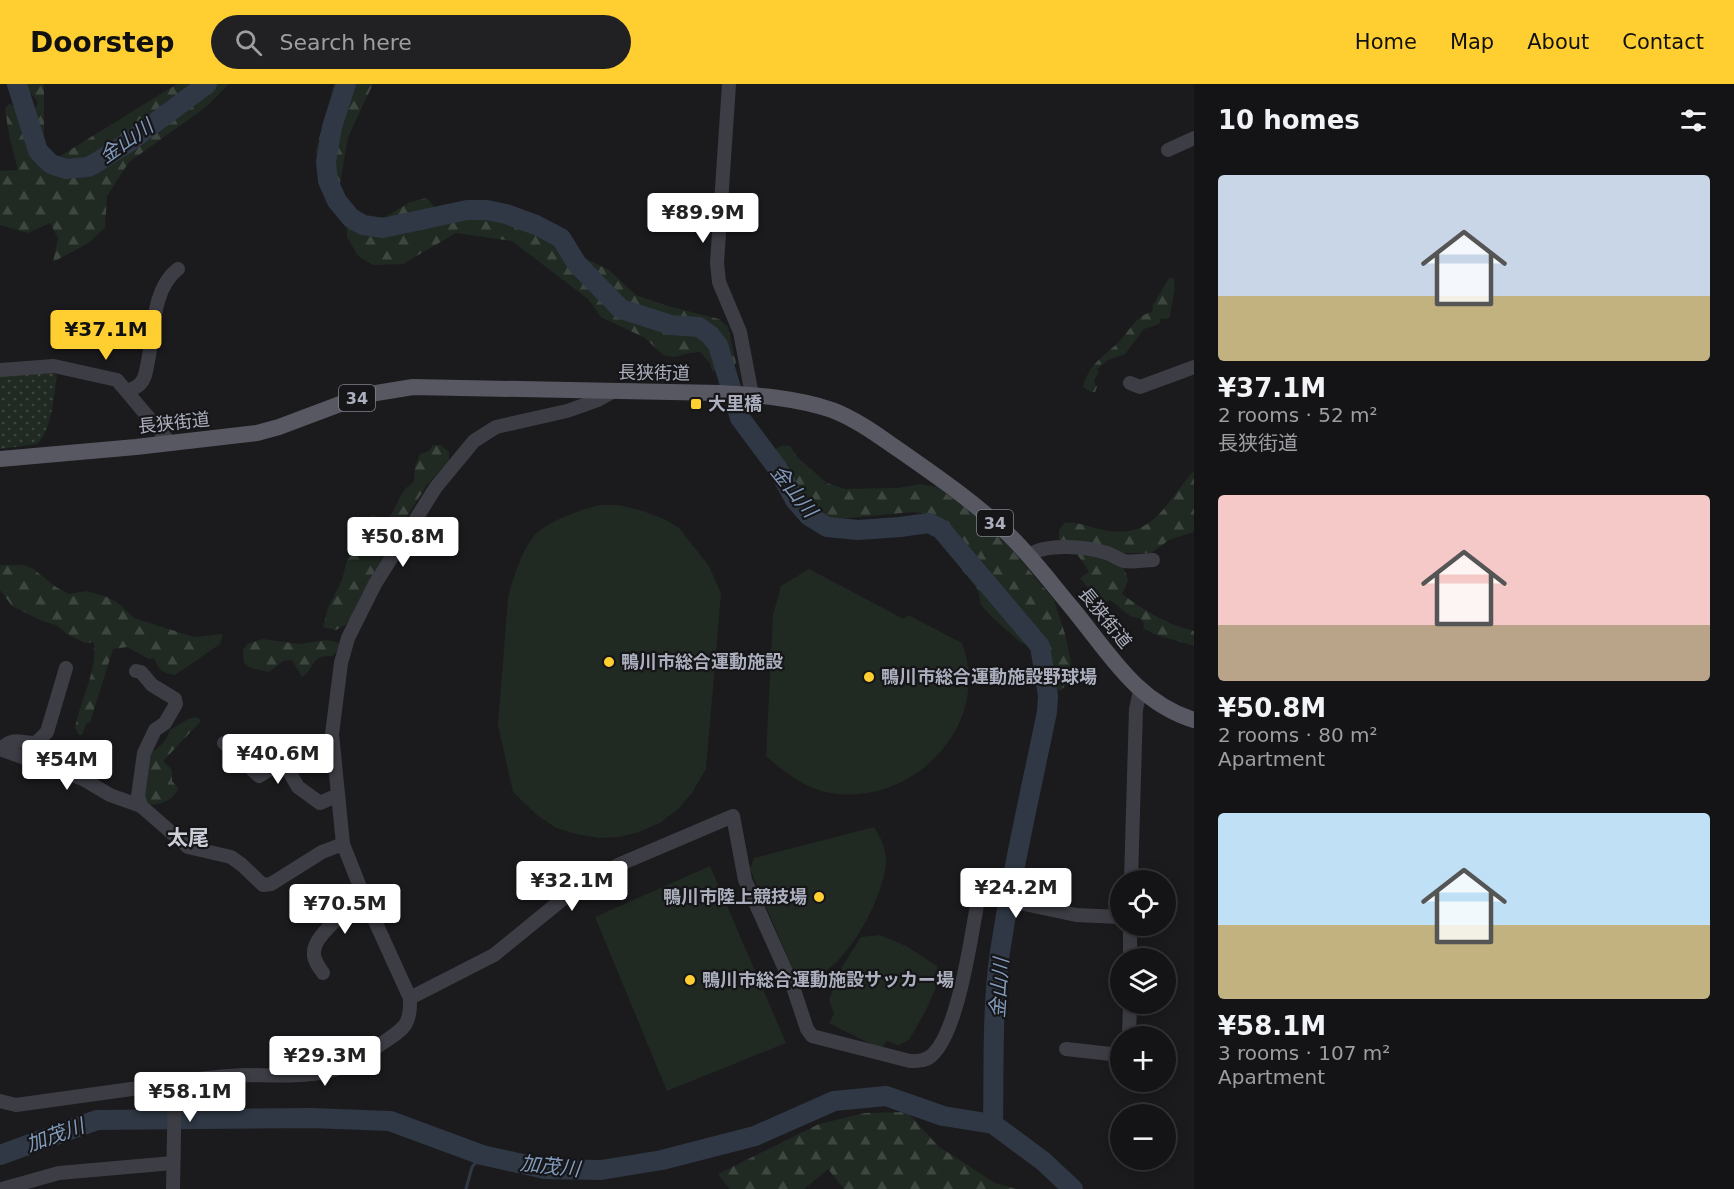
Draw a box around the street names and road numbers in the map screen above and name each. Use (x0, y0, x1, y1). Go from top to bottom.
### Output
street label: 長狭街道 (618, 361, 690, 384)
road number: 34 (339, 385, 375, 411)
street label: 長狭街道 (137, 408, 211, 437)
road number: 34 (977, 510, 1013, 536)
street label: 長狭街道 (1075, 583, 1136, 652)

